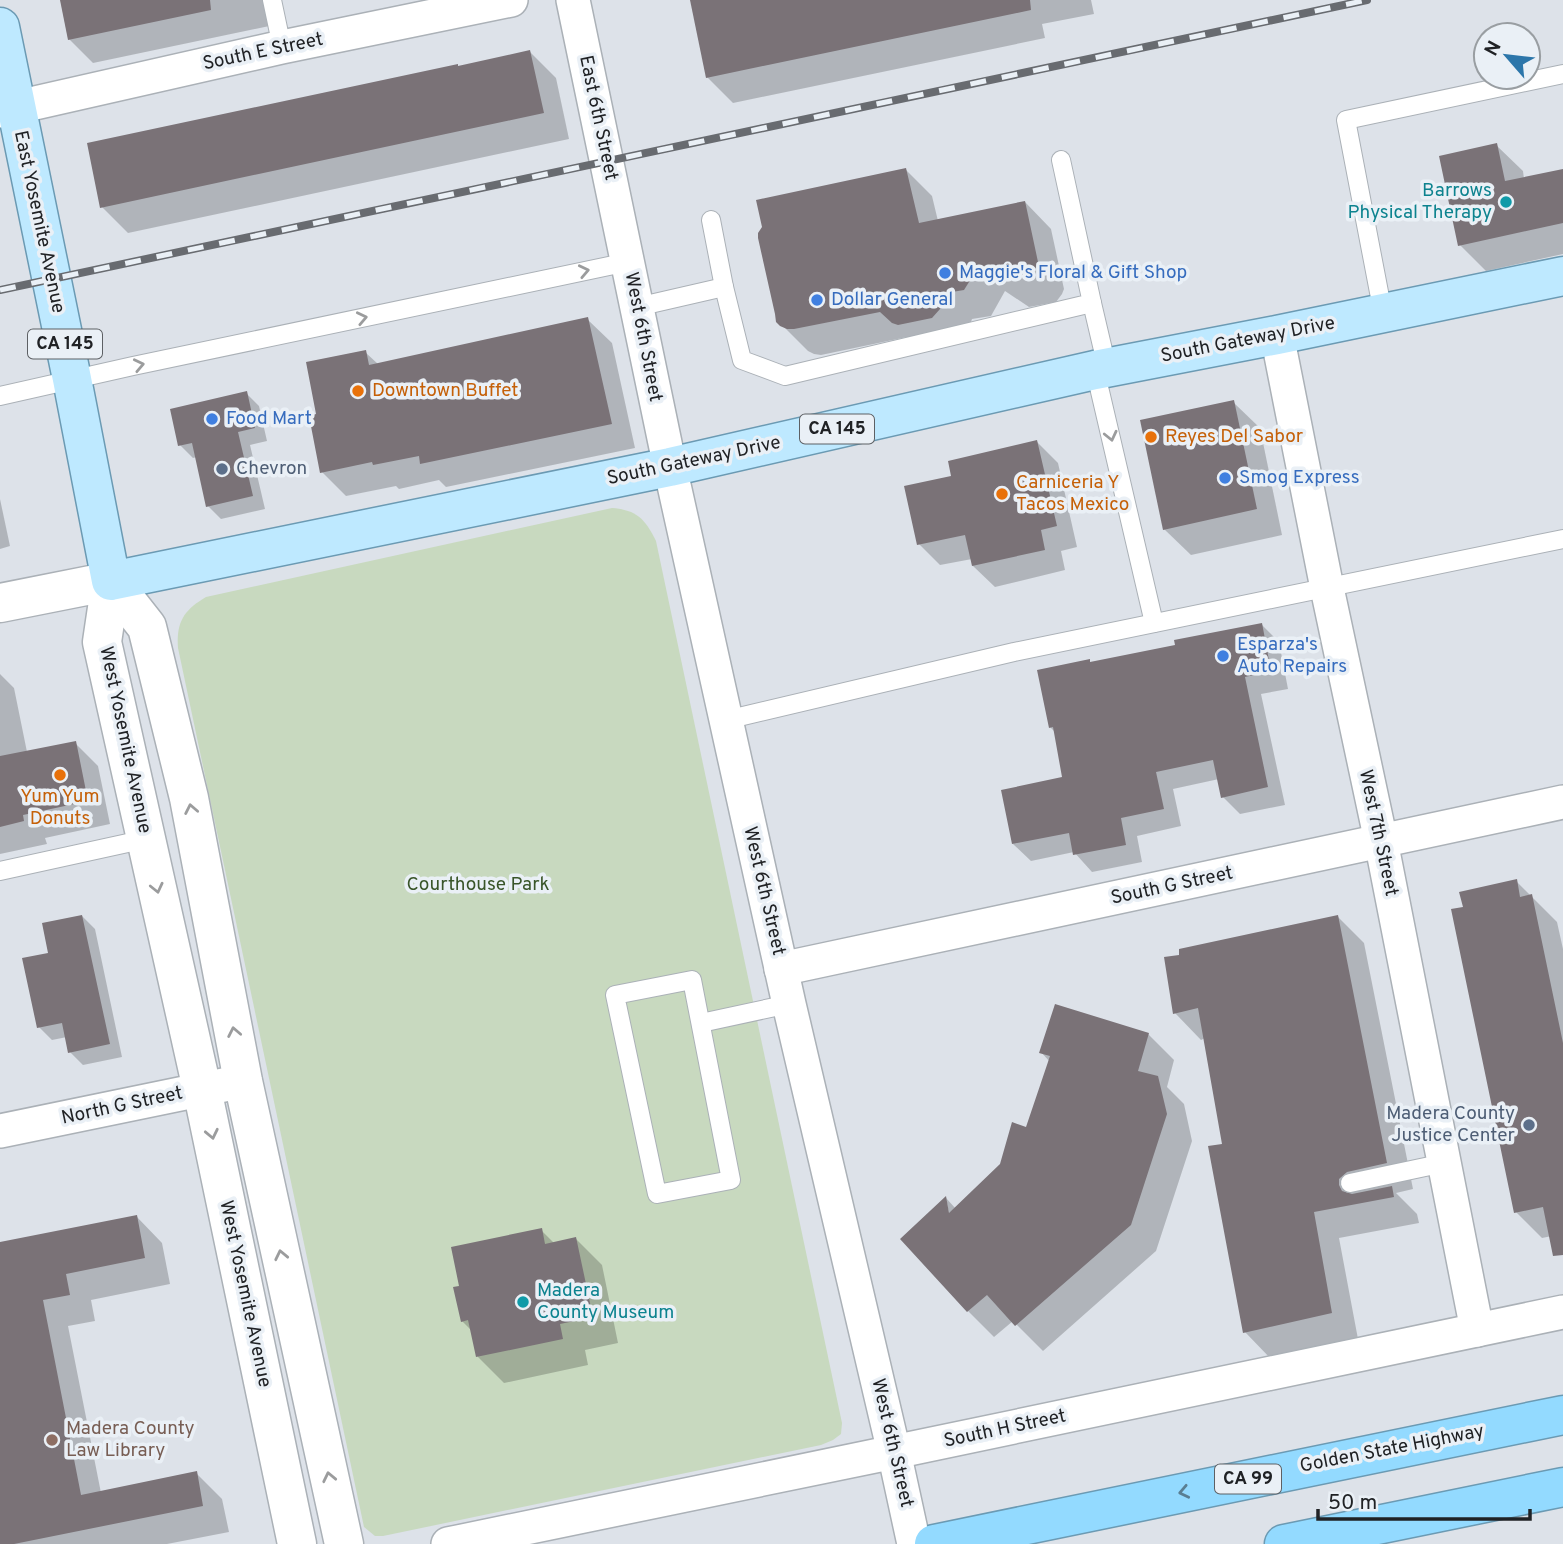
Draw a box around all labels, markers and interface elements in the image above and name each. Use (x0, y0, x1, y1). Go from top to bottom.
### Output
north arrow (1472, 21, 1542, 91)
street label: South E Street (201, 28, 325, 76)
text: N (1480, 37, 1508, 61)
street label: East 6th Street (573, 53, 623, 183)
street label: East Yosemite Avenue (8, 128, 70, 316)
place label: Barrows Physical Therapy (1348, 179, 1492, 225)
marker: Barrows Physical Therapy (1498, 194, 1514, 210)
place label: Maggie's Floral & Gift Shop (959, 261, 1187, 285)
one-way arrow (578, 265, 590, 280)
marker: Maggie's Floral & Gift Shop (937, 265, 953, 281)
street label: West 6th Street (619, 270, 667, 404)
place label: Dollar General (831, 288, 953, 312)
marker: Dollar General (809, 292, 825, 308)
street label: South Gateway Drive (1159, 311, 1337, 369)
one-way arrow (356, 312, 368, 327)
road number: CA 145 (28, 330, 102, 358)
one-way arrow (133, 358, 145, 373)
place label: Downtown Buffet (372, 379, 519, 403)
marker: Downtown Buffet (350, 383, 366, 399)
place label: Food Mart (226, 407, 312, 431)
marker: Food Mart (204, 411, 220, 427)
road number: CA 145 (800, 414, 874, 444)
place label: Reyes Del Sabor (1165, 425, 1304, 449)
marker: Reyes Del Sabor (1143, 429, 1159, 445)
one-way arrow (1102, 430, 1117, 442)
street label: South Gateway Drive (605, 431, 783, 491)
place label: Chevron (236, 457, 307, 481)
marker: Chevron (214, 461, 230, 477)
place label: Smog Express (1239, 466, 1360, 490)
marker: Smog Express (1217, 470, 1233, 486)
place label: Carniceria Y Tacos Mexico (1016, 471, 1129, 517)
marker: Carniceria Y Tacos Mexico (994, 486, 1010, 502)
place label: Esparza's Auto Repairs (1237, 633, 1347, 679)
street label: West Yosemite Avenue (93, 644, 157, 836)
marker: Esparza's Auto Repairs (1215, 648, 1231, 664)
marker: Yum Yum Donuts (52, 767, 68, 783)
street label: West 7th Street (1353, 767, 1403, 899)
place label: Yum Yum Donuts (20, 785, 100, 831)
one-way arrow (184, 803, 199, 815)
street label: West 6th Street (738, 824, 790, 958)
street label: South G Street (1109, 861, 1235, 911)
park label: Courthouse Park (406, 873, 550, 897)
one-way arrow (149, 882, 163, 894)
one-way arrow (227, 1026, 242, 1038)
street label: North G Street (59, 1081, 185, 1131)
place label: Madera County Justice Center (1386, 1102, 1516, 1148)
marker: Madera County Justice Center (1521, 1117, 1537, 1133)
one-way arrow (203, 1128, 218, 1140)
street label: West Yosemite Avenue (213, 1198, 277, 1390)
one-way arrow (275, 1249, 290, 1261)
place label: Madera County Museum (537, 1279, 674, 1325)
marker: Madera County Museum (515, 1294, 531, 1310)
street label: West 6th Street (866, 1376, 918, 1510)
street label: South H Street (942, 1404, 1068, 1454)
place label: Madera County Law Library (66, 1417, 195, 1463)
street label: Golden State Highway (1298, 1419, 1486, 1479)
marker: Madera County Law Library (44, 1432, 60, 1448)
road number: CA 99 (1215, 1464, 1281, 1494)
one-way arrow (323, 1471, 338, 1483)
scale bar (1318, 1478, 1530, 1522)
one-way arrow (1178, 1483, 1190, 1498)
text: 50 m (1328, 1490, 1377, 1517)

